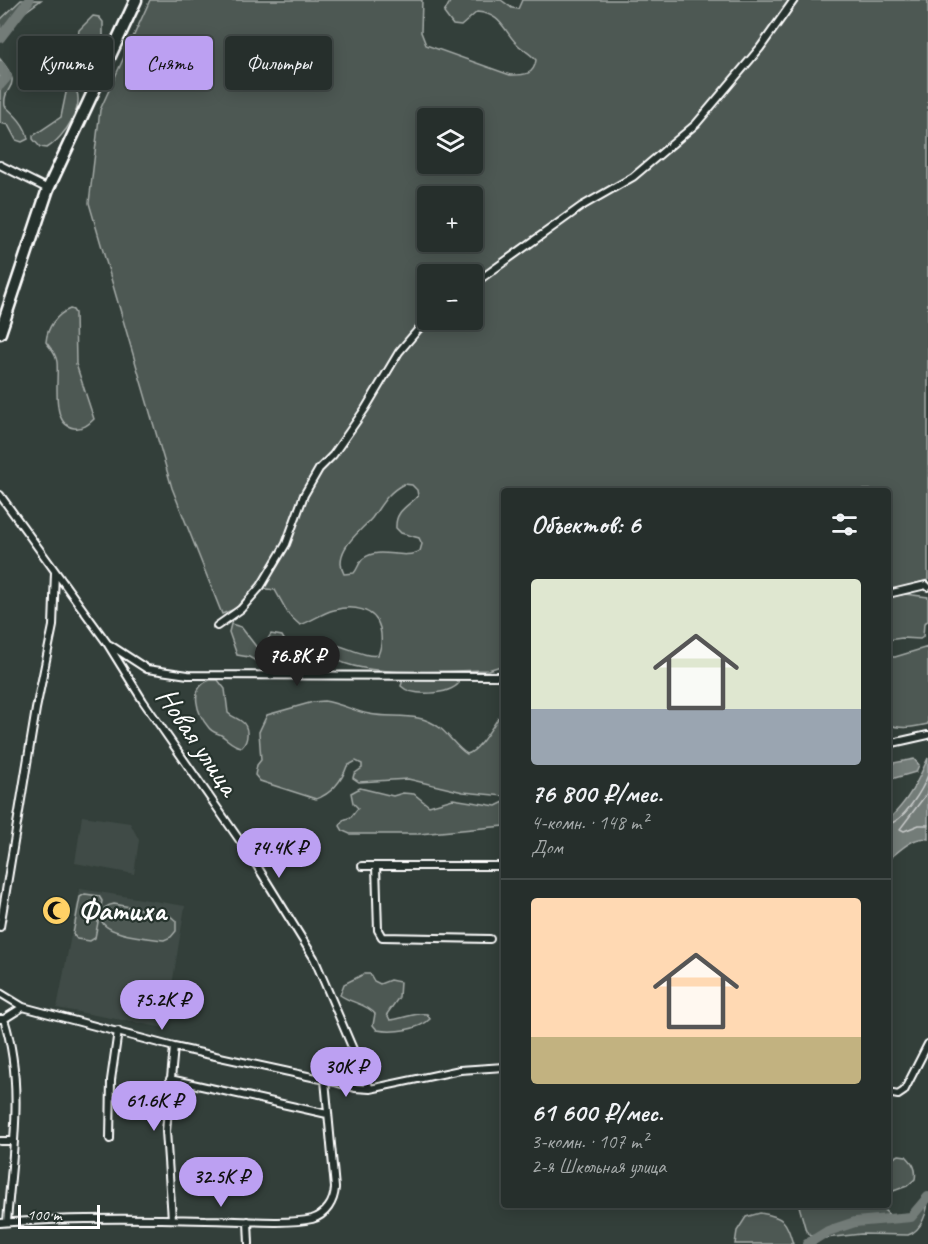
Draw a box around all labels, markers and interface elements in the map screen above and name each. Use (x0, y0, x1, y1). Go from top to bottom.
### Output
chip: Купить (18, 36, 113, 90)
chip: Снять (125, 36, 213, 90)
chip: Фильтры (225, 36, 332, 90)
map controls (417, 108, 483, 330)
button: layers (417, 108, 483, 174)
button: + (417, 186, 483, 252)
button: − (417, 264, 483, 330)
text: Объектов: 6 (531, 508, 640, 541)
icon: filters (828, 508, 861, 541)
icon: home (642, 618, 750, 726)
pin: 76.8K ₽ (242, 636, 352, 687)
text: 76.8K ₽ (269, 643, 325, 668)
street label: Новая улица (148, 680, 250, 805)
text: 76 800 ₽/мес. (531, 777, 662, 810)
text: 4-комн. · 148 m² (531, 810, 648, 835)
pin: 74.4K ₽ (224, 828, 334, 879)
text: 74.4K ₽ (251, 835, 307, 860)
text: Дом (531, 835, 563, 860)
place label: Фатиха (78, 891, 169, 929)
mosque icon: Фатиха (41, 894, 73, 926)
icon: home (642, 937, 750, 1045)
pin: 75.2K ₽ (107, 980, 217, 1031)
text: 75.2K ₽ (134, 987, 190, 1012)
pin: 30K ₽ (304, 1047, 388, 1098)
text: 30K ₽ (324, 1054, 368, 1079)
pin: 61.6K ₽ (99, 1081, 209, 1132)
text: 61.6K ₽ (125, 1088, 183, 1113)
text: 61 600 ₽/мес. (531, 1096, 663, 1129)
text: 3-комн. · 107 m² (531, 1129, 648, 1154)
text: 2-я Школьная улица (531, 1154, 666, 1179)
pin: 32.5K ₽ (166, 1157, 276, 1208)
text: 32.5K ₽ (193, 1164, 249, 1189)
scale bar (18, 1202, 100, 1230)
text: 100 m (27, 1205, 61, 1225)

